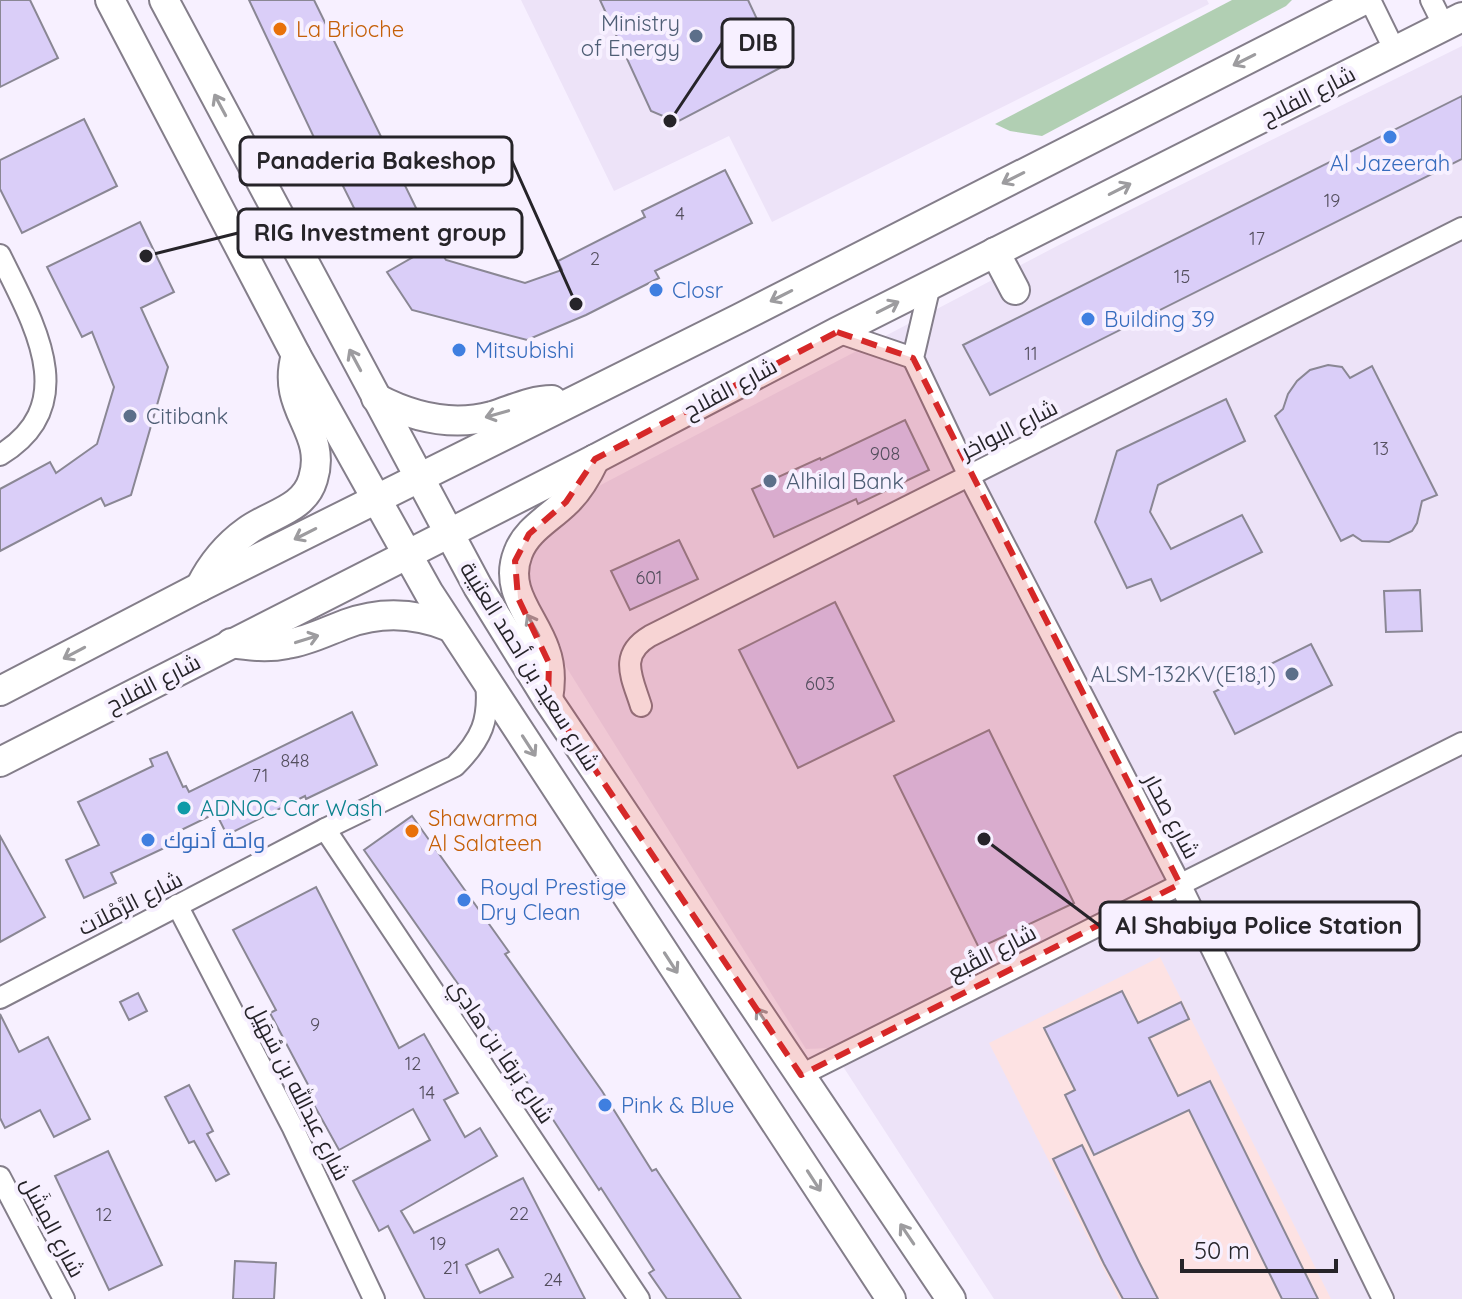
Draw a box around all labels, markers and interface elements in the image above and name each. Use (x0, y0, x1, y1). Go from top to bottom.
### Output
place label: Ministry of Energy (581, 9, 680, 62)
place label: La Brioche (296, 15, 404, 43)
callout: DIB (722, 19, 793, 67)
marker: La Brioche (271, 20, 289, 38)
marker: Ministry of Energy (687, 27, 705, 45)
text: DIB (738, 27, 778, 57)
one-way arrow (1233, 52, 1257, 68)
street label: شارع الفلاح (1256, 59, 1360, 132)
one-way arrow (211, 94, 227, 118)
marker: Al Jazeerah (1381, 128, 1399, 146)
callout: Panaderia Bakeshop (240, 137, 512, 185)
text: Panaderia Bakeshop (256, 145, 496, 175)
place label: Al Jazeerah (1330, 149, 1450, 177)
one-way arrow (1001, 170, 1025, 186)
one-way arrow (1107, 181, 1131, 197)
house number: 19 (1324, 189, 1340, 212)
house number: 4 (675, 202, 685, 225)
callout: RIG Investment group (238, 209, 522, 257)
text: RIG Investment group (254, 217, 506, 247)
house number: 17 (1249, 227, 1265, 250)
house number: 2 (590, 247, 600, 270)
house number: 15 (1174, 265, 1190, 288)
place label: Closr (672, 276, 724, 304)
marker: Closr (647, 281, 665, 299)
one-way arrow (770, 289, 794, 305)
one-way arrow (875, 298, 899, 314)
place label: Building 39 (1104, 305, 1215, 333)
marker: Building 39 (1079, 310, 1097, 328)
place label: Mitsubishi (475, 336, 574, 364)
marker: Mitsubishi (450, 341, 468, 359)
house number: 11 (1024, 342, 1038, 365)
one-way arrow (347, 348, 362, 372)
street label: شارع الفلاح (678, 352, 782, 425)
street label: شارع البواخر (954, 393, 1062, 467)
place label: Citibank (146, 402, 228, 430)
marker: Citibank (121, 407, 139, 425)
one-way arrow (485, 407, 511, 422)
house number: 13 (1373, 437, 1389, 460)
house number: 908 (870, 442, 900, 465)
place label: Alhilal Bank (786, 467, 904, 495)
marker: Alhilal Bank (761, 472, 779, 490)
one-way arrow (294, 527, 318, 542)
street label: شارع سعيد بن أحمد العتيبة (453, 556, 606, 776)
house number: 601 (635, 566, 663, 589)
one-way arrow (525, 614, 540, 638)
one-way arrow (295, 630, 320, 645)
one-way arrow (63, 645, 86, 661)
street label: شارع الفلاح (101, 647, 205, 720)
place label: ALSM-132KV(E18,1) (1090, 660, 1276, 688)
marker: ALSM-132KV(E18,1) (1283, 665, 1301, 683)
house number: 603 (805, 672, 835, 695)
one-way arrow (521, 734, 537, 757)
house number: 848 (281, 749, 309, 772)
house number: 71 (252, 764, 268, 787)
street label: شارع صحار (1136, 767, 1206, 864)
place label: ADNOC Car Wash (200, 794, 383, 822)
marker: ADNOC Car Wash (175, 799, 193, 817)
place label: Shawarma Al Salateen (428, 804, 542, 857)
marker: Shawarma Al Salateen (403, 822, 421, 840)
place label: واحة أدنوك (164, 826, 265, 854)
marker: واحة أدنوك (139, 831, 157, 849)
street label: شارع الرَّمْلاَت (73, 865, 187, 942)
place label: Royal Prestige Dry Clean (480, 873, 627, 926)
marker: Royal Prestige Dry Clean (455, 891, 473, 909)
callout: Al Shabiya Police Station (1100, 902, 1419, 950)
text: Al Shabiya Police Station (1115, 910, 1403, 940)
street label: شارع القُبع (943, 918, 1041, 987)
one-way arrow (663, 952, 680, 974)
street label: شارع بَرقا بن هادِي (441, 973, 561, 1130)
street label: شارع عبدالله بن سُهَيل (241, 997, 356, 1185)
one-way arrow (754, 1008, 771, 1030)
house number: 9 (310, 1013, 320, 1036)
house number: 12 (405, 1052, 421, 1075)
house number: 14 (419, 1081, 435, 1104)
place label: Pink & Blue (621, 1091, 734, 1119)
marker: Pink & Blue (596, 1096, 614, 1114)
one-way arrow (806, 1169, 822, 1192)
street label: شارع المِشَل (14, 1172, 91, 1282)
house number: 22 (509, 1202, 529, 1225)
house number: 12 (96, 1203, 112, 1226)
one-way arrow (899, 1223, 915, 1246)
scale bar (1182, 1223, 1336, 1273)
house number: 19 (430, 1232, 446, 1255)
text: 50 m (1194, 1235, 1250, 1265)
house number: 21 (443, 1256, 459, 1279)
house number: 24 (543, 1268, 563, 1291)

